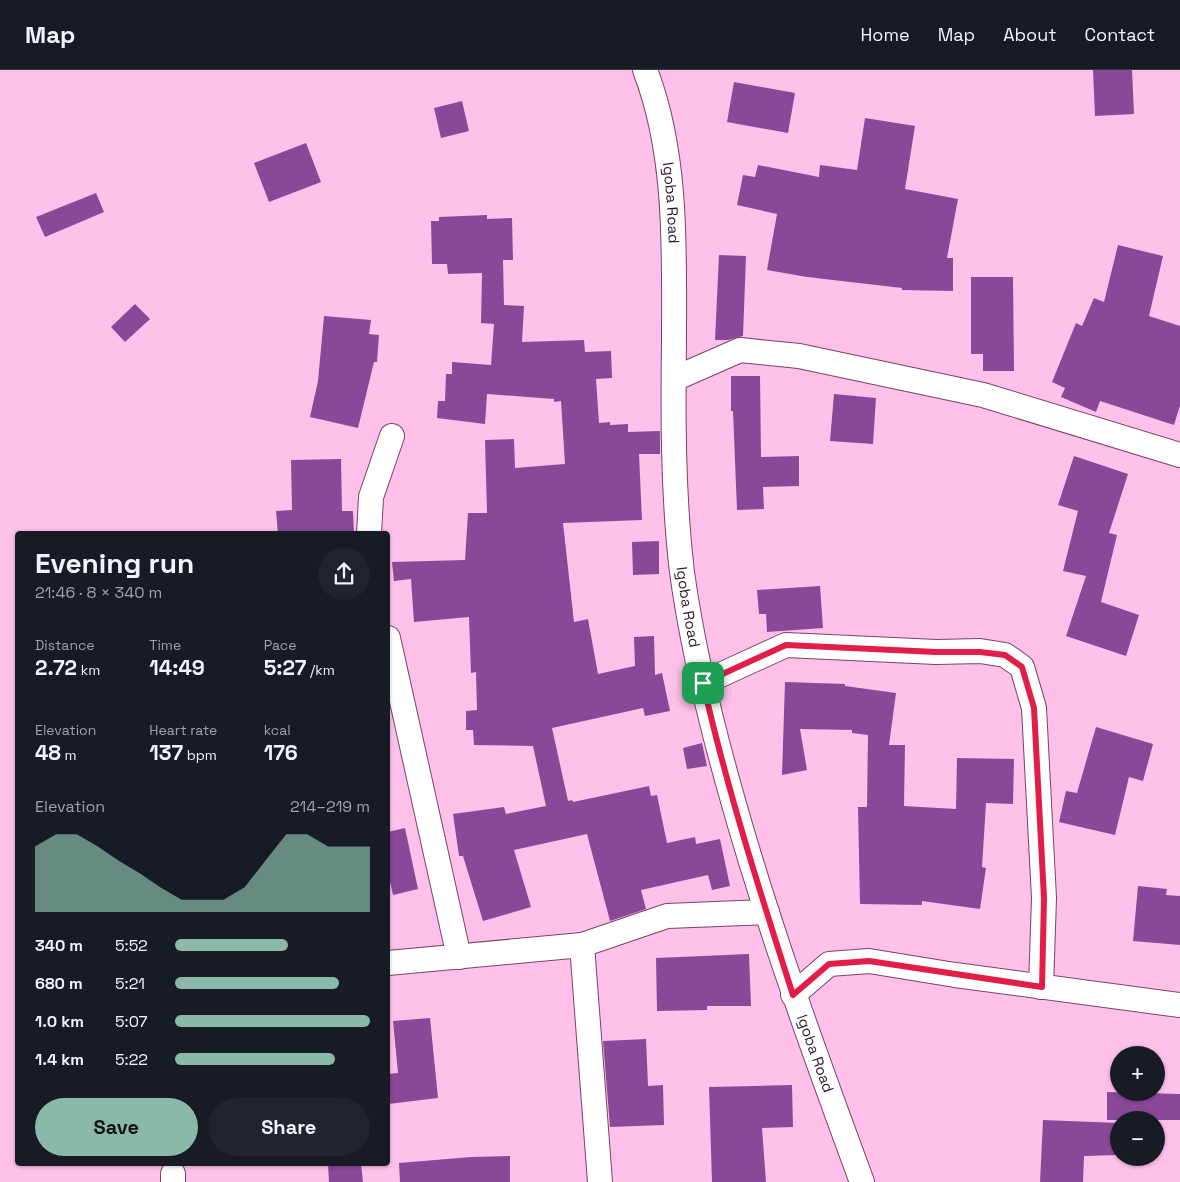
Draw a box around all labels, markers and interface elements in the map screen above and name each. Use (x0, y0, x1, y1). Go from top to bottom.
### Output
text: Map (25, 19, 75, 50)
text: Home (861, 23, 910, 46)
text: Map (938, 23, 975, 46)
text: About (1003, 23, 1057, 46)
text: Contact (1085, 23, 1155, 46)
street label: Igoba Road (659, 161, 684, 244)
text: Evening run (35, 545, 194, 581)
button: share (318, 548, 370, 600)
street label: Igoba Road (672, 566, 705, 649)
text: 21:46 · 8 × 340 m (35, 582, 162, 603)
text: Distance (35, 636, 95, 654)
text: Time (149, 636, 181, 654)
text: Pace (264, 636, 296, 654)
text: 2.72 (35, 654, 77, 681)
text: 14:49 (149, 654, 205, 681)
text: 5:27 (264, 654, 306, 681)
text: km (77, 661, 100, 679)
text: /km (306, 661, 335, 679)
pin (682, 662, 724, 704)
icon: arrive (689, 669, 717, 697)
text: Elevation (35, 721, 96, 739)
text: Heart rate (149, 721, 217, 739)
text: kcal (264, 721, 291, 739)
text: 48 (35, 739, 61, 766)
text: 137 (149, 739, 183, 766)
text: 176 (264, 739, 298, 766)
text: m (61, 746, 77, 764)
text: bpm (183, 746, 217, 764)
text: Elevation (35, 796, 105, 817)
text: 214–219 m (290, 796, 370, 817)
text: 340 m (35, 935, 83, 956)
text: 5:52 (115, 935, 148, 956)
text: 680 m (35, 973, 83, 994)
text: 5:21 (115, 973, 145, 994)
text: 1.0 km (35, 1011, 84, 1032)
text: 5:07 (115, 1011, 148, 1032)
street label: Igoba Road (793, 1012, 838, 1095)
map controls (1110, 1046, 1165, 1166)
button: + (1110, 1046, 1165, 1101)
text: 1.4 km (35, 1049, 84, 1070)
text: 5:22 (115, 1049, 148, 1070)
button: Save (35, 1098, 198, 1156)
button: Share (208, 1098, 370, 1156)
button: − (1110, 1111, 1165, 1166)

